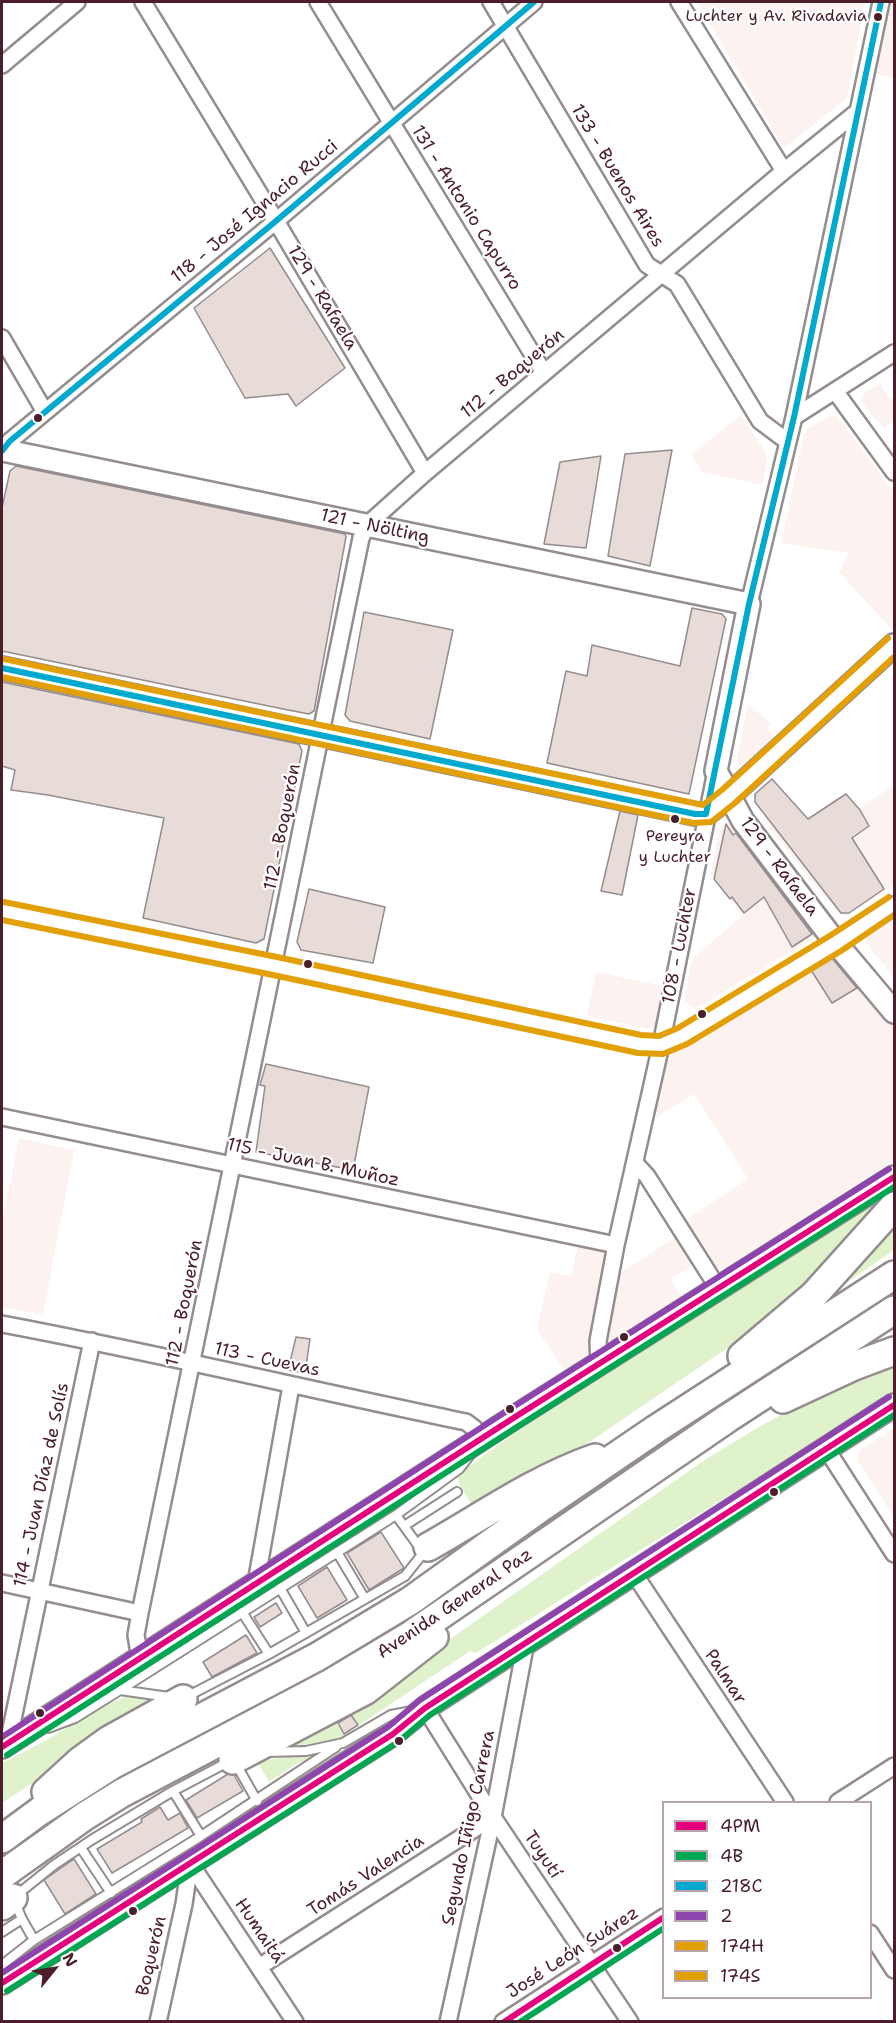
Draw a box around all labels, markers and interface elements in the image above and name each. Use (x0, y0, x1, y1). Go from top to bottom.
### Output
place label: Luchter y Av. Rivadavia (685, 7, 867, 27)
marker: Luchter y Av. Rivadavia (872, 11, 884, 23)
street label: 133 - Buenos Aires (566, 100, 668, 252)
street label: 131 - Antonio Capurro (406, 122, 526, 294)
street label: 118 - José Ignacio Rucci (167, 136, 343, 288)
street label: 129 - Rafaela (282, 242, 362, 354)
street label: 112 - Boquerón (457, 324, 569, 424)
unlabelled marker (32, 412, 44, 424)
street label: 121 - Nölting (319, 505, 431, 549)
street label: 112 - Boquerón (260, 762, 306, 892)
marker: Pereyra y Luchter (669, 813, 681, 825)
street label: 129 - Rafaela (735, 813, 823, 921)
place label: Pereyra y Luchter (639, 827, 711, 865)
street label: 108 - Luchter (658, 886, 702, 1006)
unlabelled marker (302, 958, 314, 970)
unlabelled marker (696, 1008, 708, 1020)
street label: 115 - Juan B. Muñoz (225, 1134, 401, 1192)
street label: 112 - Boquerón (162, 1238, 208, 1368)
unlabelled marker (618, 1331, 630, 1343)
street label: 113 - Cuevas (212, 1338, 322, 1382)
street label: 114 - Juan Díaz de Solís (10, 1381, 74, 1589)
unlabelled marker (504, 1403, 516, 1415)
unlabelled marker (768, 1486, 780, 1498)
street label: Avenida General Paz (373, 1544, 537, 1664)
street label: Palmar (699, 1646, 751, 1708)
unlabelled marker (34, 1707, 46, 1719)
street label: Segundo Iñigo Carrera (438, 1728, 500, 1928)
unlabelled marker (393, 1735, 405, 1747)
legend (662, 1801, 872, 1999)
text: 4PM (720, 1814, 760, 1838)
street label: Tuyutí (518, 1827, 566, 1883)
street label: Tomás Valencia (304, 1830, 428, 1922)
text: 4B (720, 1844, 743, 1868)
text: 218C (720, 1874, 763, 1898)
street label: Humaitá (229, 1894, 289, 1968)
street label: José León Suárez (503, 1902, 643, 2004)
text: 2 (720, 1904, 733, 1928)
unlabelled marker (127, 1905, 139, 1917)
street label: Boquerón (132, 1914, 172, 1998)
text: 174H (720, 1934, 764, 1958)
north arrow (24, 1939, 84, 1999)
unlabelled marker (611, 1942, 623, 1954)
text: N (58, 1949, 82, 1970)
text: 174S (720, 1964, 761, 1988)

